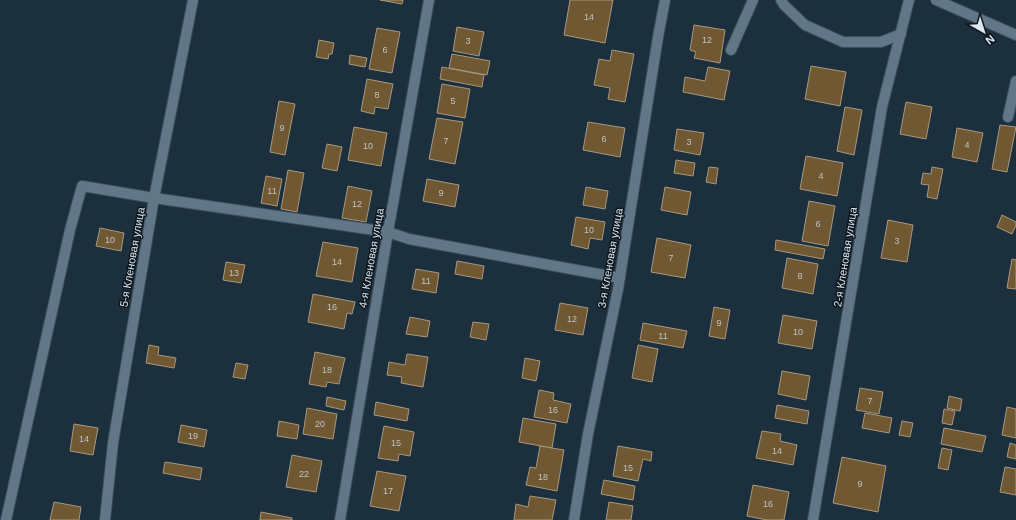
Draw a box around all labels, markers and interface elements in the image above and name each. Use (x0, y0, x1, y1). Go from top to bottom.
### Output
house number: 14 (584, 12, 594, 22)
north arrow (964, 12, 1004, 52)
text: N (983, 33, 997, 47)
house number: 12 (702, 35, 712, 45)
house number: 3 (465, 36, 471, 46)
house number: 6 (382, 45, 388, 55)
house number: 8 (374, 90, 380, 100)
house number: 5 (450, 96, 456, 106)
house number: 9 (279, 123, 285, 133)
house number: 6 (601, 134, 607, 144)
house number: 7 (443, 136, 449, 146)
house number: 3 (686, 137, 692, 147)
house number: 4 (964, 140, 970, 150)
house number: 10 (363, 141, 373, 151)
house number: 4 (818, 171, 824, 181)
house number: 11 (267, 186, 277, 196)
house number: 9 (438, 188, 444, 198)
house number: 12 (352, 199, 362, 209)
street label: 5-я Кленовая улица (117, 205, 147, 308)
street label: 2-я Кленовая улица (831, 205, 859, 308)
street label: 4-я Кленовая улица (356, 206, 386, 309)
street label: 3-я Кленовая улица (595, 206, 625, 309)
house number: 6 (815, 219, 821, 229)
house number: 10 (584, 225, 594, 235)
house number: 10 (105, 235, 115, 245)
house number: 3 (894, 236, 900, 246)
house number: 7 (668, 253, 674, 263)
house number: 14 (332, 257, 342, 267)
house number: 13 (229, 268, 239, 278)
house number: 8 (797, 271, 803, 281)
house number: 11 (421, 276, 431, 286)
house number: 16 (327, 302, 337, 312)
house number: 12 (567, 314, 577, 324)
house number: 9 (716, 318, 722, 328)
house number: 10 (793, 327, 803, 337)
house number: 11 (658, 331, 668, 341)
house number: 18 (322, 365, 332, 375)
house number: 7 (867, 396, 873, 406)
house number: 16 (548, 405, 558, 415)
house number: 20 (315, 419, 325, 429)
house number: 19 (188, 431, 198, 441)
house number: 14 (79, 434, 89, 444)
house number: 15 (391, 438, 401, 448)
house number: 14 (772, 446, 782, 456)
house number: 15 (623, 463, 633, 473)
house number: 22 (299, 469, 309, 479)
house number: 18 (538, 472, 548, 482)
house number: 9 (857, 479, 863, 489)
house number: 17 (383, 486, 393, 496)
house number: 16 (763, 499, 773, 509)

